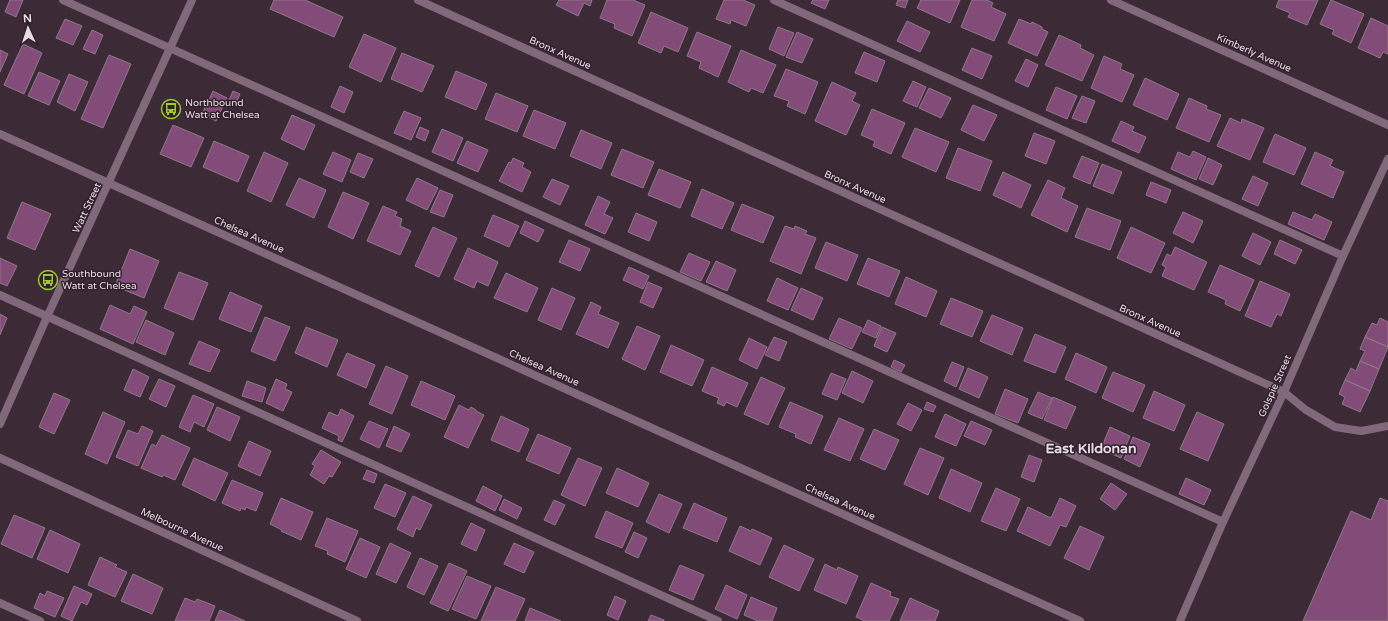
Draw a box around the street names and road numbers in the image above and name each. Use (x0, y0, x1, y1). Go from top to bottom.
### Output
street label: Kimberly Avenue (1215, 31, 1293, 75)
street label: Bronx Avenue (527, 34, 593, 72)
street label: Bronx Avenue (822, 168, 888, 206)
street label: Watt Street (70, 181, 104, 235)
street label: Chelsea Avenue (212, 214, 286, 256)
street label: Bronx Avenue (1117, 302, 1183, 340)
street label: Chelsea Avenue (507, 347, 581, 389)
street label: Golspie Street (1256, 353, 1294, 419)
street label: Chelsea Avenue (803, 481, 877, 523)
street label: Melbourne Avenue (139, 506, 226, 555)

